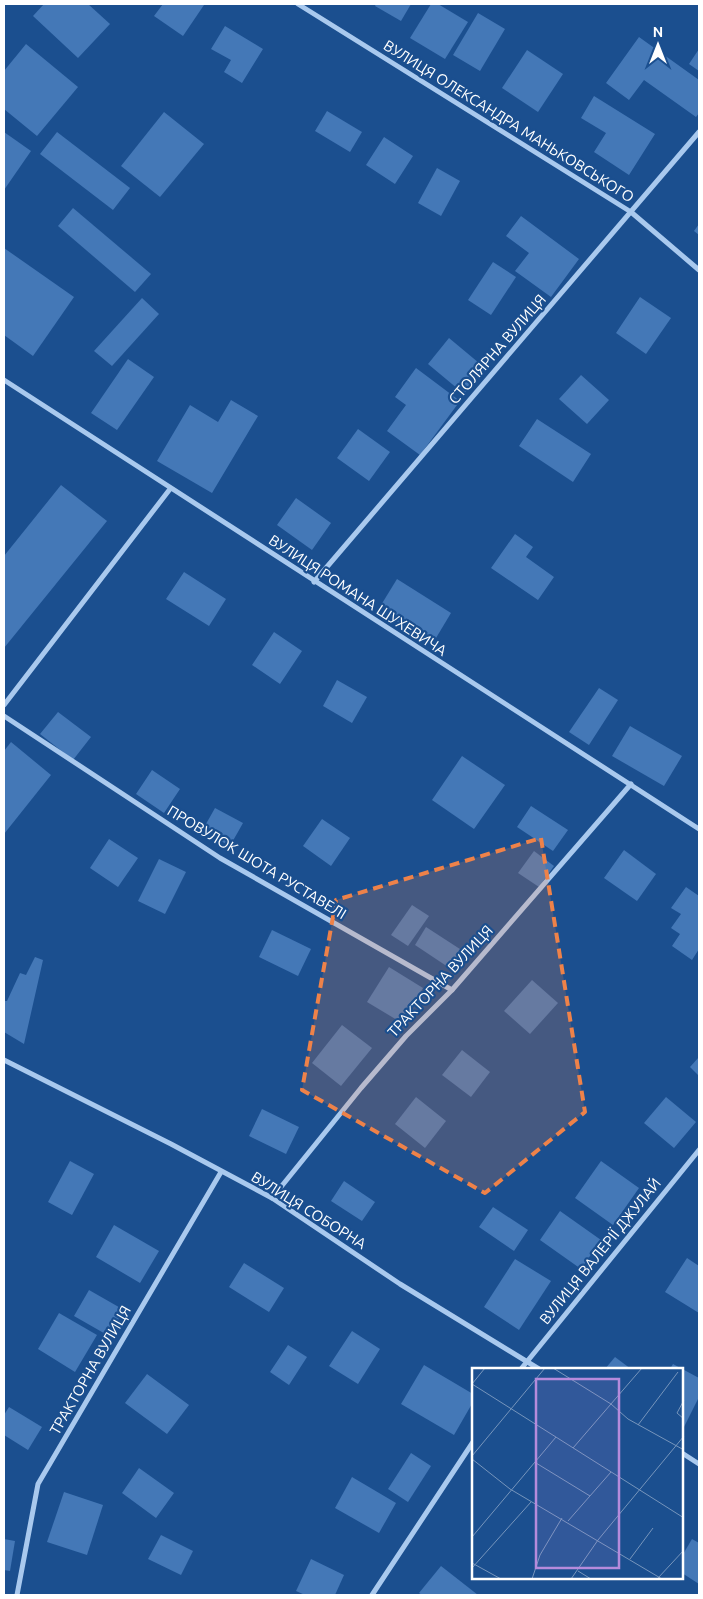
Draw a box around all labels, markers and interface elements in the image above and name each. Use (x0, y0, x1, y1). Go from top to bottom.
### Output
north arrow (633, 20, 683, 70)
text: N (653, 24, 663, 40)
street label: ВУЛИЦЯ ОЛЕКСАНДРА МАНЬКОВСЬКОГО (381, 36, 637, 206)
street label: СТОЛЯРНА ВУЛИЦЯ (445, 291, 549, 407)
street label: ВУЛИЦЯ РОМАНА ШУХЕВИЧА (266, 531, 450, 659)
street label: ПРОВУЛОК ШОТА РУСТАВЕЛІ (165, 802, 349, 922)
street label: ТРАКТОРНА ВУЛИЦЯ (384, 922, 496, 1040)
street label: ВУЛИЦЯ СОБОРНА (248, 1168, 370, 1252)
street label: ВУЛИЦЯ ВАЛЕРІЇ ДЖУЛАЙ (536, 1175, 664, 1327)
street label: ТРАКТОРНА ВУЛИЦЯ (46, 1302, 134, 1438)
inset map (472, 1368, 683, 1579)

